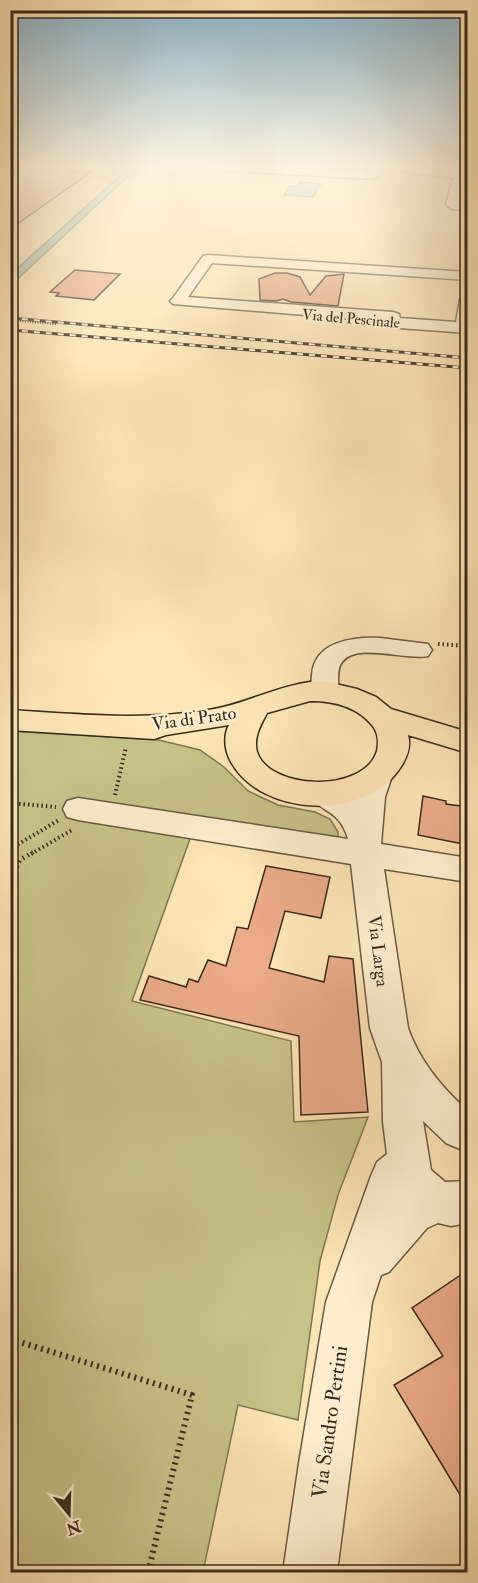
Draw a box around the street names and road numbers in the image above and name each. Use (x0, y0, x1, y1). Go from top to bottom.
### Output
street label: Via del Pescinale (301, 305, 401, 333)
street label: Via di Prato (150, 702, 238, 736)
street label: Via Larga (362, 914, 394, 989)
street label: Via Sandro Pertini (306, 1343, 354, 1500)

